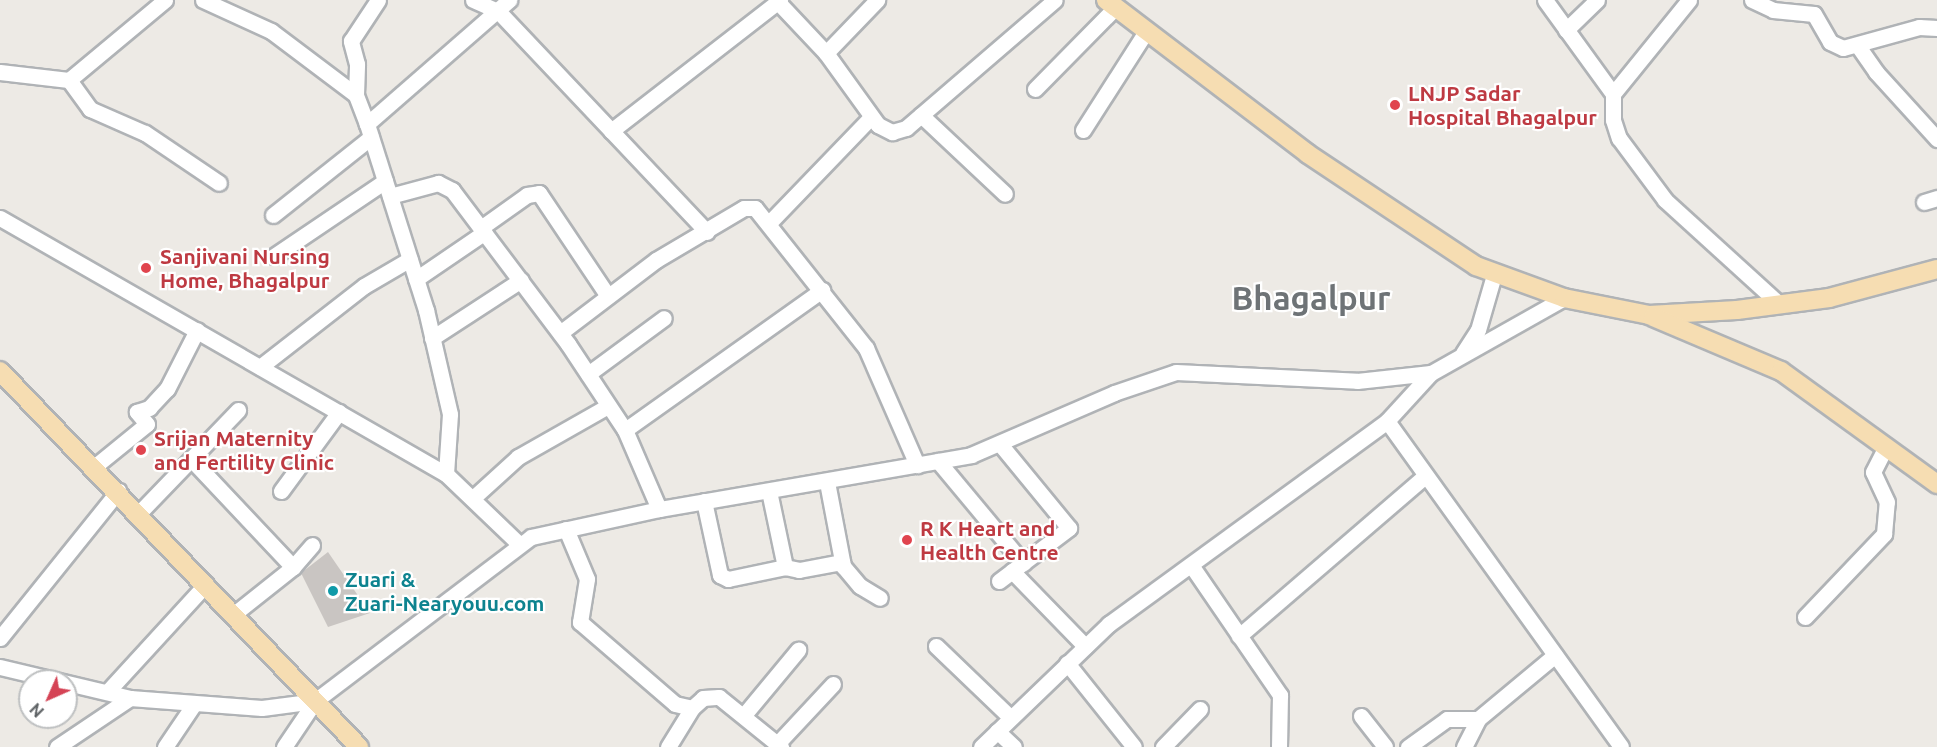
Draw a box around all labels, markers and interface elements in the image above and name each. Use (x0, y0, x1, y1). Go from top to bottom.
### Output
place label: LNJP Sadar Hospital Bhagalpur (1408, 80, 1597, 130)
marker: LNJP Sadar Hospital Bhagalpur (1386, 96, 1404, 114)
place label: Sanjivani Nursing Home, Bhagalpur (160, 243, 330, 293)
marker: Sanjivani Nursing Home, Bhagalpur (137, 259, 155, 277)
district label: Bhagalpur (1231, 278, 1391, 318)
place label: Srijan Maternity and Fertility Clinic (154, 425, 334, 475)
marker: Srijan Maternity and Fertility Clinic (132, 441, 150, 459)
place label: R K Heart and Health Centre (920, 515, 1059, 565)
marker: R K Heart and Health Centre (898, 531, 916, 549)
place label: Zuari & Zuari-Nearyouu.com (345, 566, 544, 616)
marker: Zuari & Zuari-Nearyouu.com (326, 584, 340, 598)
north arrow (18, 669, 78, 729)
text: N (26, 700, 47, 721)

